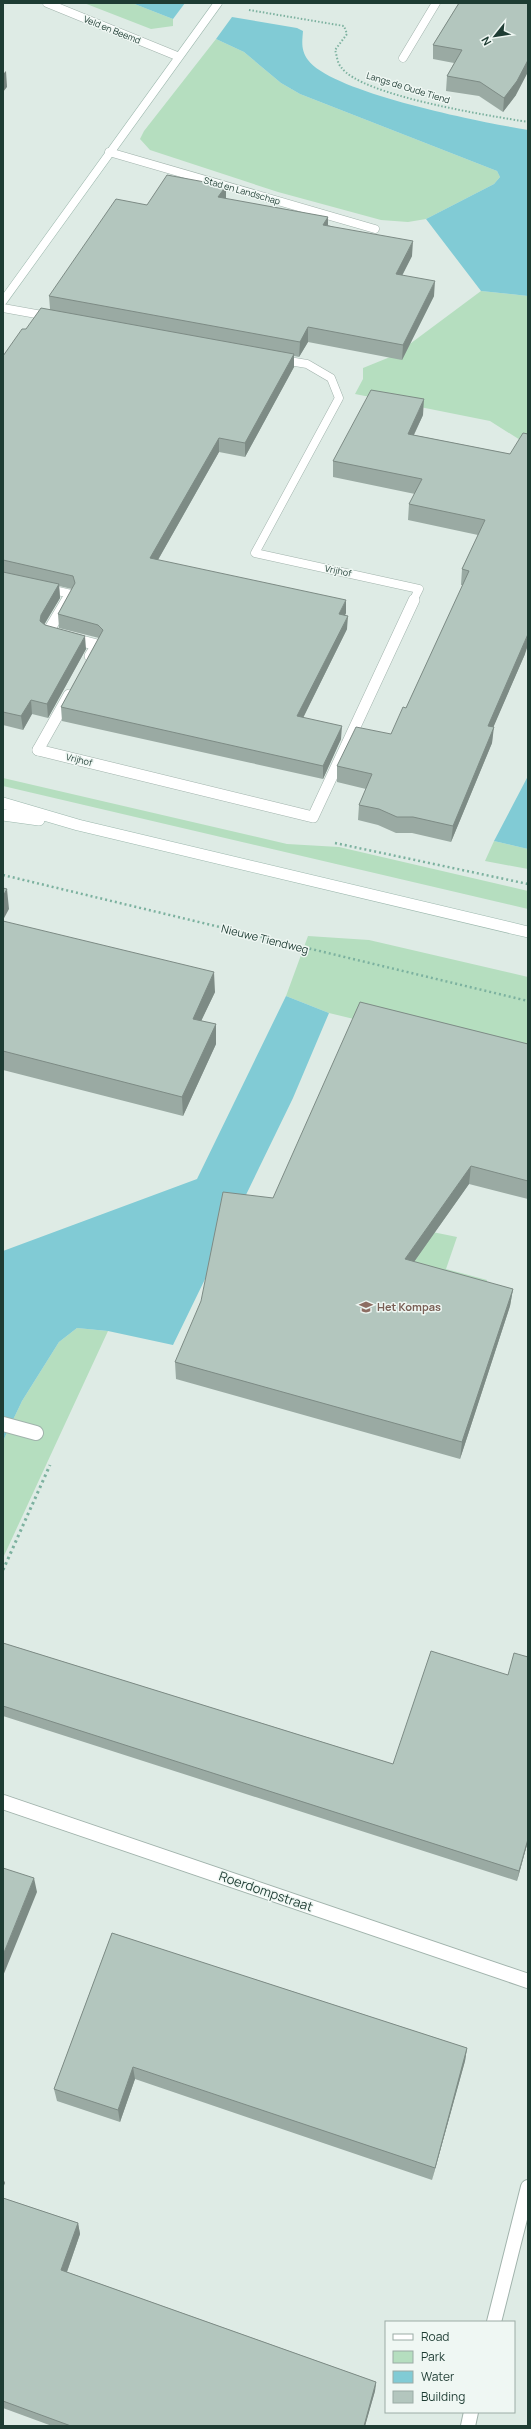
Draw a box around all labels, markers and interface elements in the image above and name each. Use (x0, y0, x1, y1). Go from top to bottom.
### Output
street label: Veld en Beemd (82, 12, 143, 47)
north arrow (475, 16, 515, 56)
text: N (477, 34, 494, 48)
street label: Langs de Oude Tiend (365, 69, 451, 106)
street label: Stad en Landschap (202, 173, 282, 208)
street label: Vrijhof (324, 561, 353, 580)
street label: Vrijhof (64, 750, 95, 769)
street label: Nieuwe Tiendweg (220, 920, 310, 957)
school or university icon: Het Kompas (358, 1299, 374, 1315)
place label: Het Kompas (377, 1299, 441, 1314)
street label: Roerdompstraat (217, 1867, 315, 1915)
legend (385, 2321, 515, 2413)
text: Road (421, 2328, 449, 2345)
text: Park (421, 2348, 446, 2365)
text: Water (421, 2368, 455, 2385)
text: Building (421, 2388, 465, 2405)

